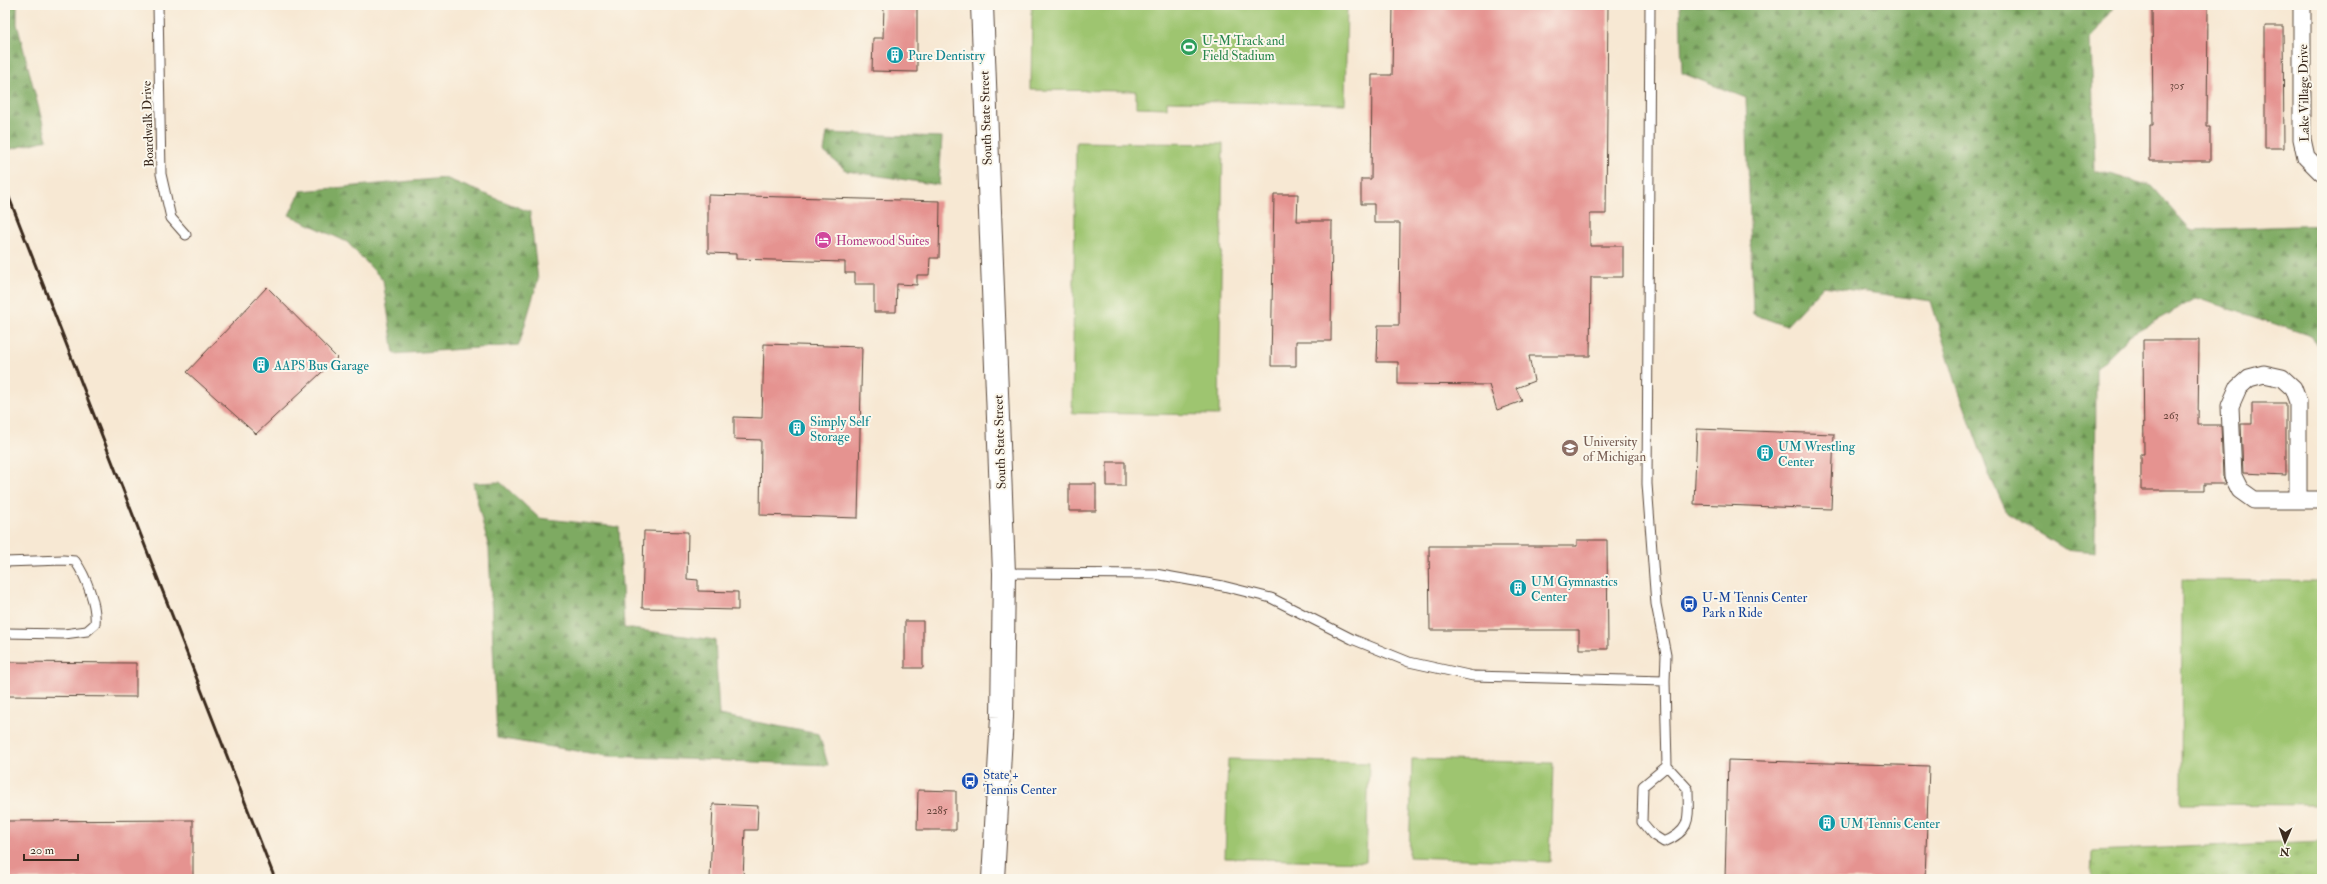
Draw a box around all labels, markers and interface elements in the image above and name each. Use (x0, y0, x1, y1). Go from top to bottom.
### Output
place label: U-M Track and Field Stadium (1202, 33, 1285, 64)
sports icon: U-M Track and Field Stadium (1179, 37, 1199, 57)
street label: Lake Village Drive (2295, 43, 2313, 142)
building icon: Pure Dentistry (885, 45, 905, 65)
place label: Pure Dentistry (908, 48, 985, 65)
street label: South State Street (976, 70, 996, 165)
house number: 305 (2170, 79, 2185, 92)
street label: Boardwalk Drive (138, 80, 158, 168)
hotel icon: Homewood Suites (813, 230, 833, 250)
place label: Homewood Suites (836, 233, 930, 249)
building icon: AAPS Bus Garage (251, 355, 271, 375)
place label: AAPS Bus Garage (273, 358, 369, 374)
street label: South State Street (990, 394, 1010, 489)
house number: 263 (2163, 409, 2179, 422)
place label: Simply Self Storage (810, 414, 871, 445)
building icon: Simply Self Storage (787, 418, 807, 438)
place label: University of Michigan (1583, 434, 1646, 465)
school or university icon: University of Michigan (1560, 438, 1580, 458)
place label: UM Wrestling Center (1778, 439, 1856, 470)
building icon: UM Wrestling Center (1755, 443, 1775, 463)
place label: UM Gymnastics Center (1531, 574, 1618, 605)
building icon: UM Gymnastics Center (1508, 578, 1528, 598)
place label: U-M Tennis Center Park n Ride (1702, 590, 1807, 621)
bus stop icon: U-M Tennis Center Park n Ride (1679, 594, 1699, 614)
place label: State + Tennis Center (983, 767, 1057, 798)
bus stop icon: State + Tennis Center (960, 771, 980, 791)
house number: 2285 (926, 804, 948, 817)
building icon: UM Tennis Center (1817, 813, 1837, 833)
place label: UM Tennis Center (1840, 816, 1940, 832)
north arrow (2265, 822, 2305, 862)
scale bar (24, 836, 78, 862)
text: 20 m (30, 843, 55, 858)
text: N (2278, 845, 2291, 858)

